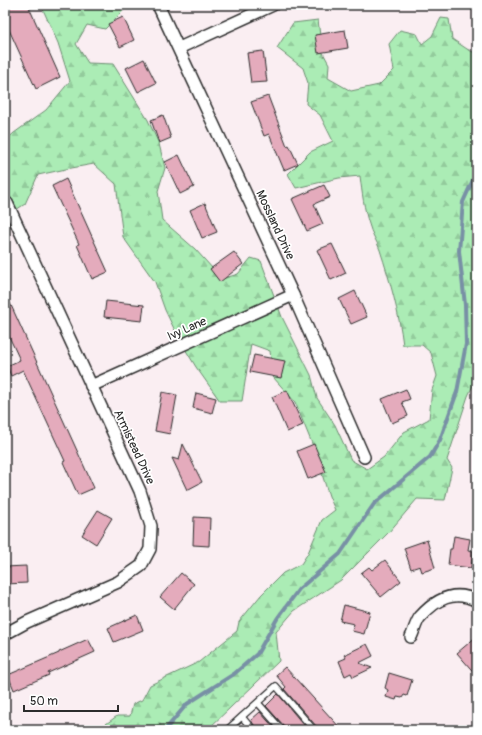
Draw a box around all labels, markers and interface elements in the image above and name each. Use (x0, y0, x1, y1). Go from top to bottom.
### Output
street label: Mossland Drive (252, 188, 298, 262)
street label: Ivy Lane (165, 314, 209, 344)
street label: Armistead Drive (110, 407, 158, 487)
scale bar (24, 687, 118, 713)
text: 50 m (30, 694, 58, 709)

